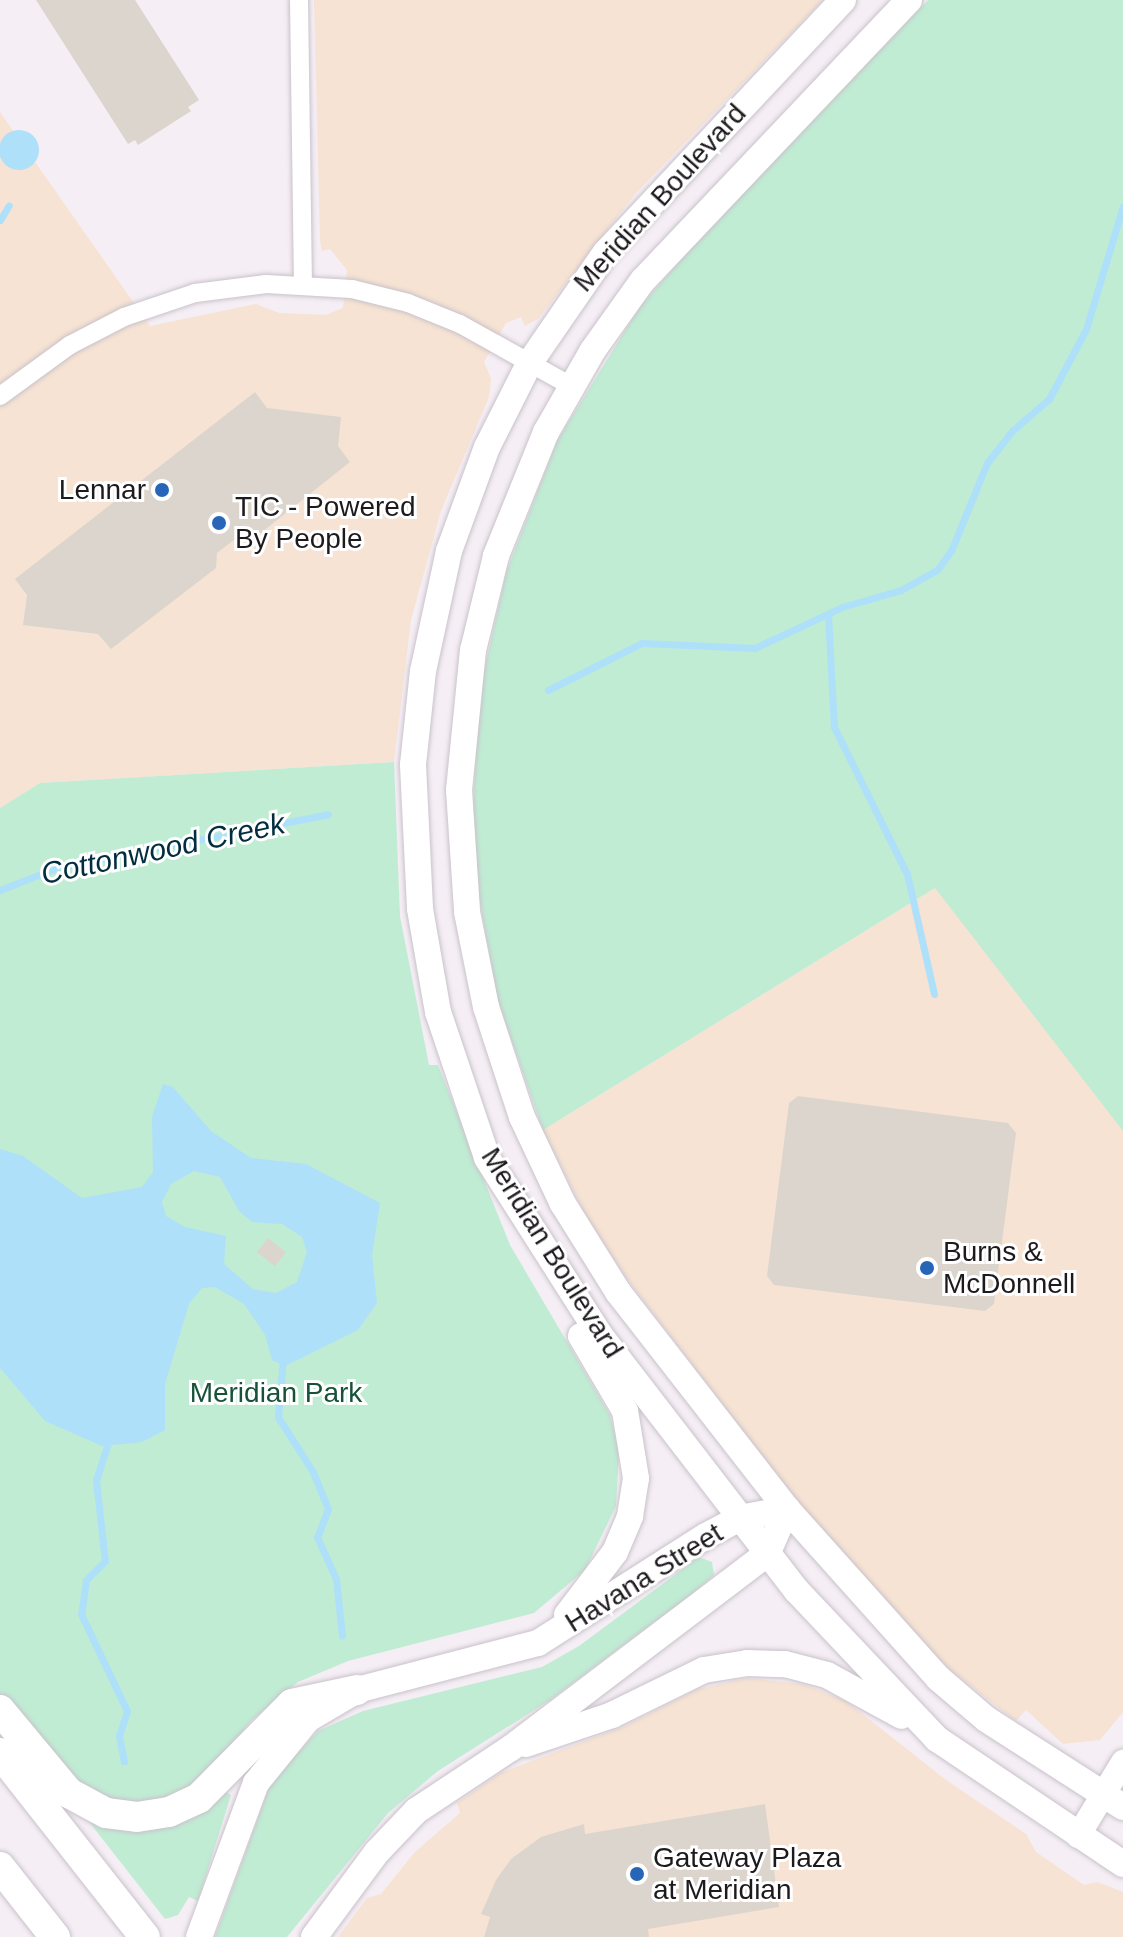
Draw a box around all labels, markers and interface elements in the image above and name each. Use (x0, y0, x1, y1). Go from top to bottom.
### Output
street label: Meridian Boulevard (567, 97, 753, 299)
place label: Lennar (59, 473, 146, 507)
marker: Lennar (153, 481, 171, 499)
place label: TIC - Powered By People (235, 490, 415, 556)
marker: TIC - Powered By People (210, 514, 228, 532)
water label: Cottonwood Creek (38, 806, 288, 892)
street label: Meridian Boulevard (474, 1142, 630, 1364)
place label: Burns & McDonnell (943, 1235, 1075, 1301)
marker: Burns & McDonnell (918, 1259, 936, 1277)
park label: Meridian Park (190, 1376, 362, 1410)
street label: Havana Street (559, 1516, 729, 1640)
place label: Gateway Plaza at Meridian (653, 1841, 841, 1907)
marker: Gateway Plaza at Meridian (628, 1865, 646, 1883)

